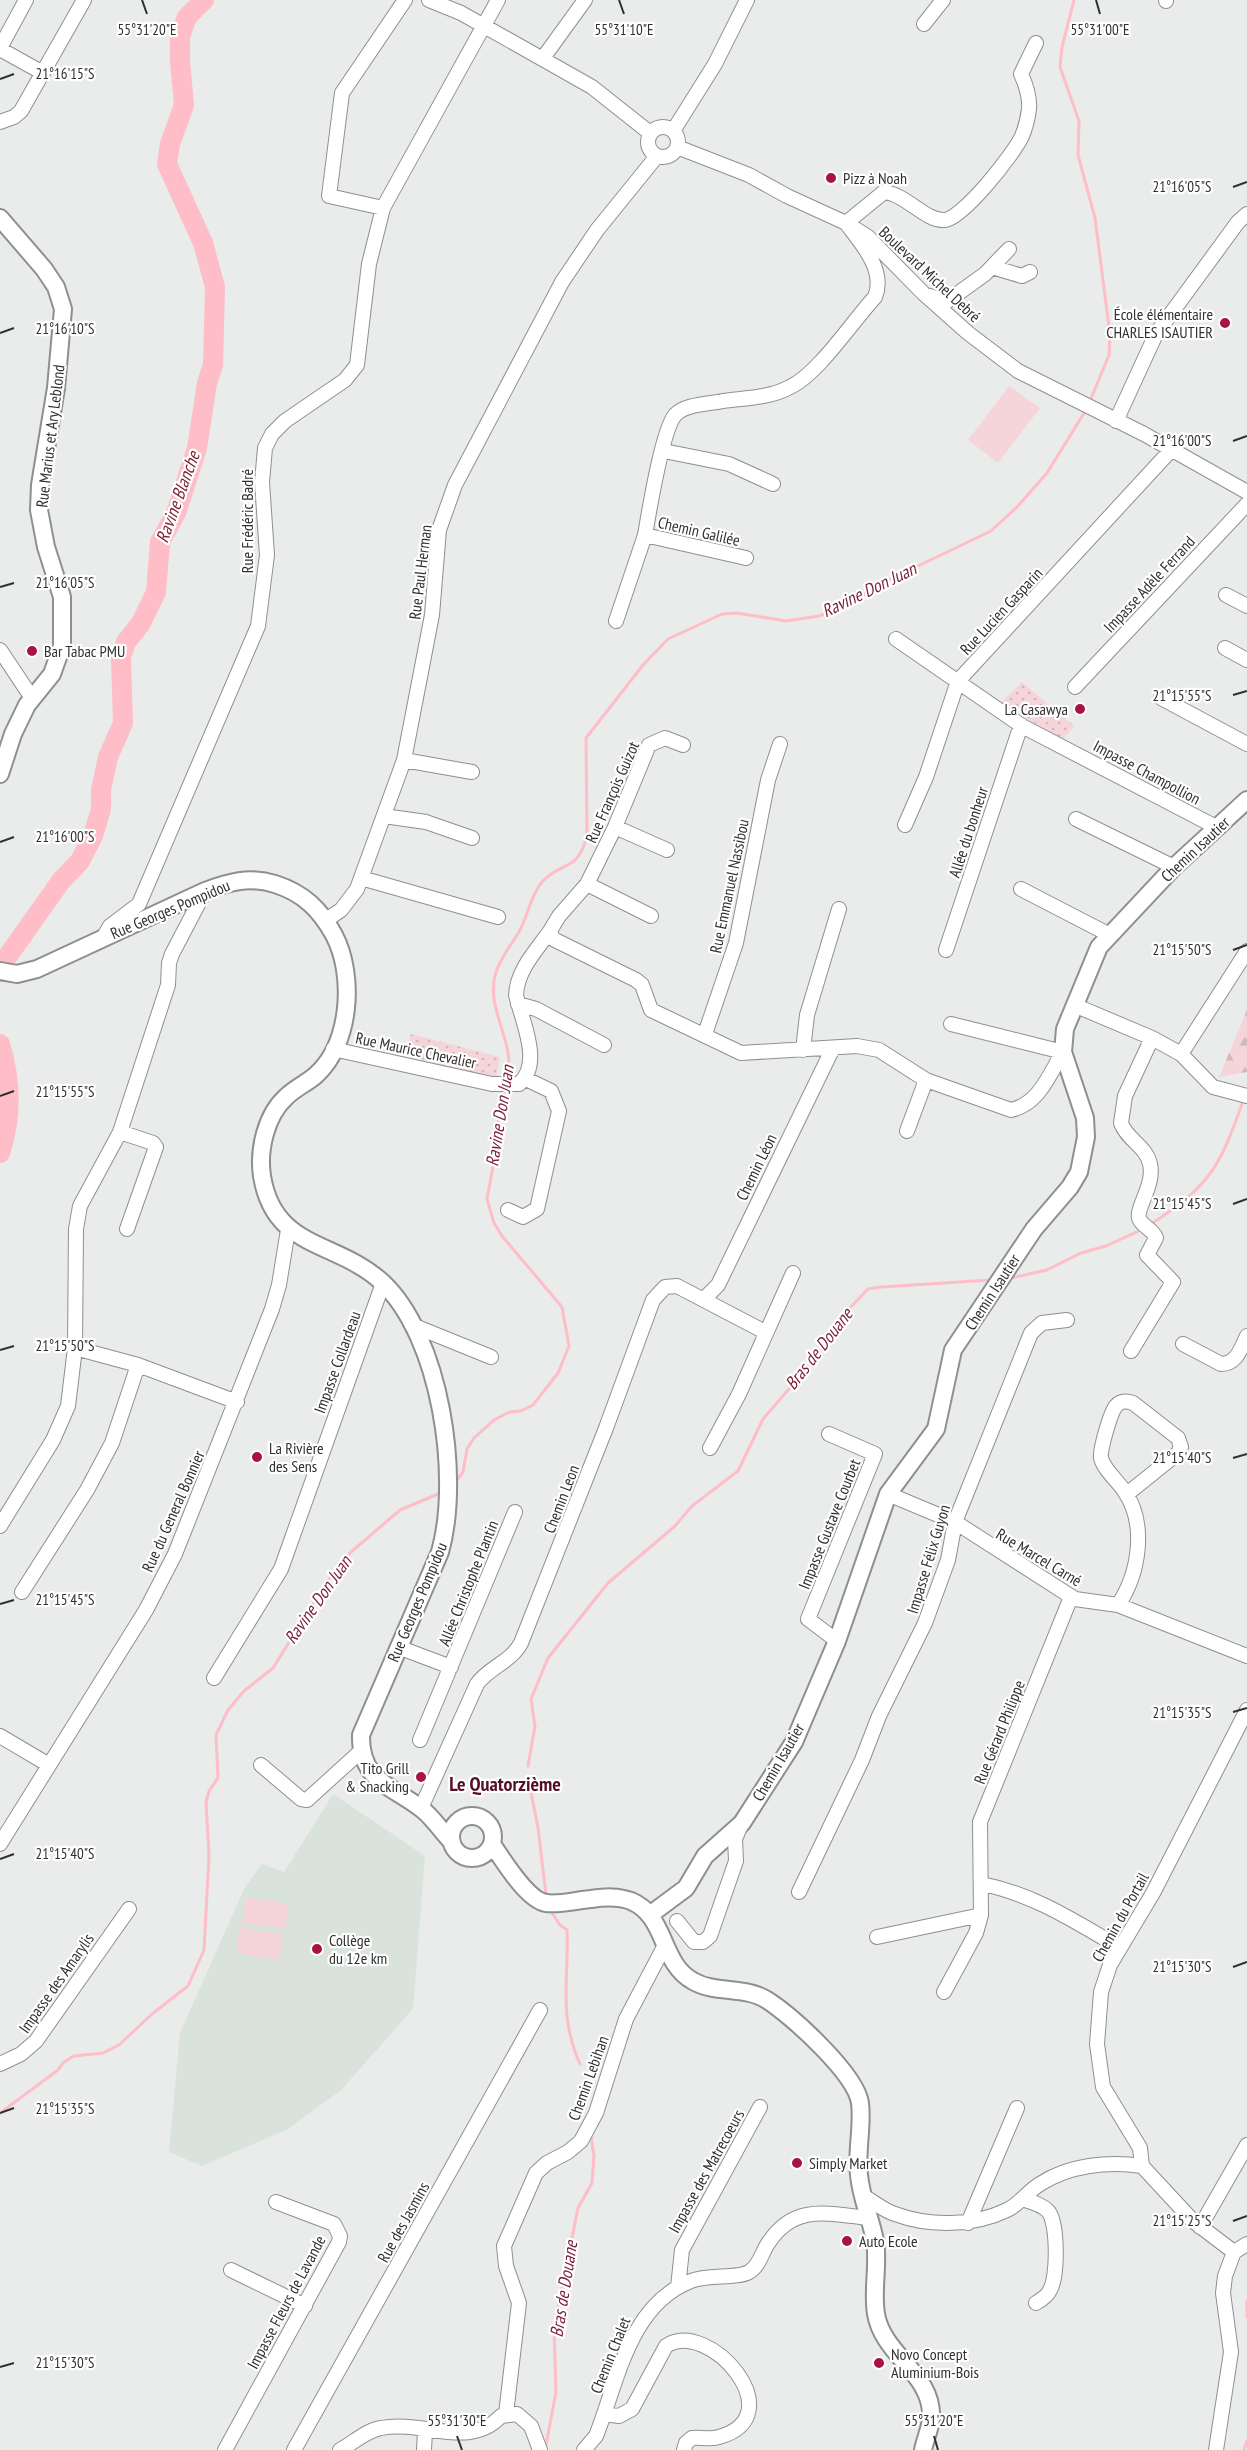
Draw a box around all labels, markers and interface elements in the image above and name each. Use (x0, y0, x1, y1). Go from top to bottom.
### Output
text: 55°31'20"E (117, 20, 177, 39)
text: 55°31'10"E (594, 20, 654, 39)
text: 55°31'00"E (1070, 20, 1130, 39)
text: 21°16'15"S (35, 64, 95, 83)
place label: Pizz à Noah (843, 168, 907, 188)
marker: Pizz à Noah (824, 171, 838, 185)
text: 21°16'05"S (1152, 177, 1212, 196)
street label: Boulevard Michel Debré (875, 222, 985, 326)
place label: École élémentaire CHARLES ISAUTIER (1106, 304, 1213, 342)
marker: École élémentaire CHARLES ISAUTIER (1218, 316, 1232, 330)
text: 21°16'10"S (35, 319, 95, 338)
street label: Rue Marius et Ary Leblond (31, 363, 69, 509)
text: 21°16'00"S (1152, 431, 1212, 450)
water label: Ravine Blanche (150, 447, 205, 546)
street label: Rue Frédéric Badré (237, 469, 257, 573)
street label: Chemin Galilée (656, 512, 742, 550)
street label: Rue Paul Herman (404, 523, 436, 621)
street label: Impasse Adèle Ferrand (1099, 531, 1199, 637)
water label: Ravine Don Juan (818, 556, 921, 622)
street label: Rue Lucien Gasparin (955, 563, 1047, 659)
text: 21°16'05"S (35, 573, 95, 592)
place label: Bar Tabac PMU (44, 641, 125, 661)
marker: Bar Tabac PMU (25, 644, 39, 658)
text: 21°15'55"S (1152, 686, 1212, 705)
place label: La Casawya (1004, 699, 1068, 719)
marker: La Casawya (1073, 702, 1087, 716)
street label: Impasse Champollion (1090, 735, 1204, 809)
street label: Rue François Guizot (581, 738, 644, 846)
street label: Allée du bonheur (944, 783, 992, 880)
street label: Chemin Isautier (1157, 812, 1234, 886)
street label: Rue Emmanuel Nassibou (705, 817, 753, 955)
text: 21°16'00"S (35, 827, 95, 846)
street label: Rue Georges Pompidou (107, 875, 233, 943)
text: 21°15'50"S (1152, 940, 1212, 959)
street label: Rue Maurice Chevalier (354, 1027, 479, 1073)
water label: Ravine Don Juan (480, 1063, 519, 1168)
text: 21°15'55"S (35, 1082, 95, 1101)
street label: Chemin Léon (731, 1130, 781, 1204)
text: 21°15'45"S (1152, 1194, 1212, 1213)
street label: Chemin Isautier (960, 1250, 1024, 1334)
water label: Bras de Douane (780, 1302, 859, 1394)
street label: Impasse Collardeau (309, 1308, 365, 1416)
text: 21°15'50"S (35, 1336, 95, 1355)
place label: La Rivière des Sens (269, 1438, 324, 1476)
street label: Rue du General Bonnier (137, 1447, 209, 1575)
text: 21°15'40"S (1152, 1448, 1212, 1467)
marker: La Rivière des Sens (250, 1450, 264, 1464)
street label: Impasse Gustave Courbet (794, 1455, 864, 1592)
street label: Chemin Leon (539, 1462, 583, 1536)
street label: Impasse Félix Guyon (902, 1502, 954, 1616)
street label: Allée Christophe Plantin (434, 1517, 502, 1649)
street label: Rue Marcel Carné (993, 1524, 1085, 1590)
street label: Rue Georges Pompidou (383, 1539, 451, 1665)
water label: Ravine Don Juan (279, 1550, 357, 1648)
text: 21°15'45"S (35, 1590, 95, 1609)
street label: Rue Gérard Philippe (969, 1677, 1029, 1787)
text: 21°15'35"S (1152, 1703, 1212, 1722)
street label: Chemin Isautier (748, 1719, 809, 1805)
place label: Tito Grill & Snacking (346, 1758, 409, 1796)
marker: Tito Grill & Snacking (414, 1770, 428, 1784)
district label: Le Quatorzième (449, 1771, 561, 1797)
text: 21°15'40"S (35, 1844, 95, 1863)
street label: Chemin du Portail (1087, 1869, 1153, 1965)
street label: Impasse des Amarylis (14, 1929, 98, 2037)
place label: Collège du 12e km (329, 1930, 387, 1968)
marker: Collège du 12e km (310, 1942, 324, 1956)
text: 21°15'30"S (1152, 1957, 1212, 1976)
street label: Chemin Lebihan (563, 2033, 613, 2123)
text: 21°15'35"S (35, 2099, 95, 2118)
street label: Impasse des Matrecoeurs (664, 2106, 748, 2236)
place label: Simply Market (809, 2153, 888, 2173)
marker: Simply Market (790, 2156, 804, 2170)
street label: Rue des Jasmins (373, 2178, 433, 2266)
text: 21°15'25"S (1152, 2211, 1212, 2230)
place label: Auto Ecole (859, 2231, 918, 2251)
street label: Impasse Fleurs de Lavande (242, 2232, 330, 2372)
marker: Auto Ecole (840, 2234, 854, 2248)
water label: Bras de Douane (545, 2238, 583, 2339)
street label: Chemin Chalet (586, 2313, 635, 2396)
place label: Novo Concept Aluminium-Bois (891, 2344, 979, 2382)
text: 21°15'30"S (35, 2353, 95, 2372)
marker: Novo Concept Aluminium-Bois (872, 2356, 886, 2370)
text: 55°31'30"E (427, 2411, 487, 2430)
text: 55°31'20"E (904, 2411, 964, 2430)

